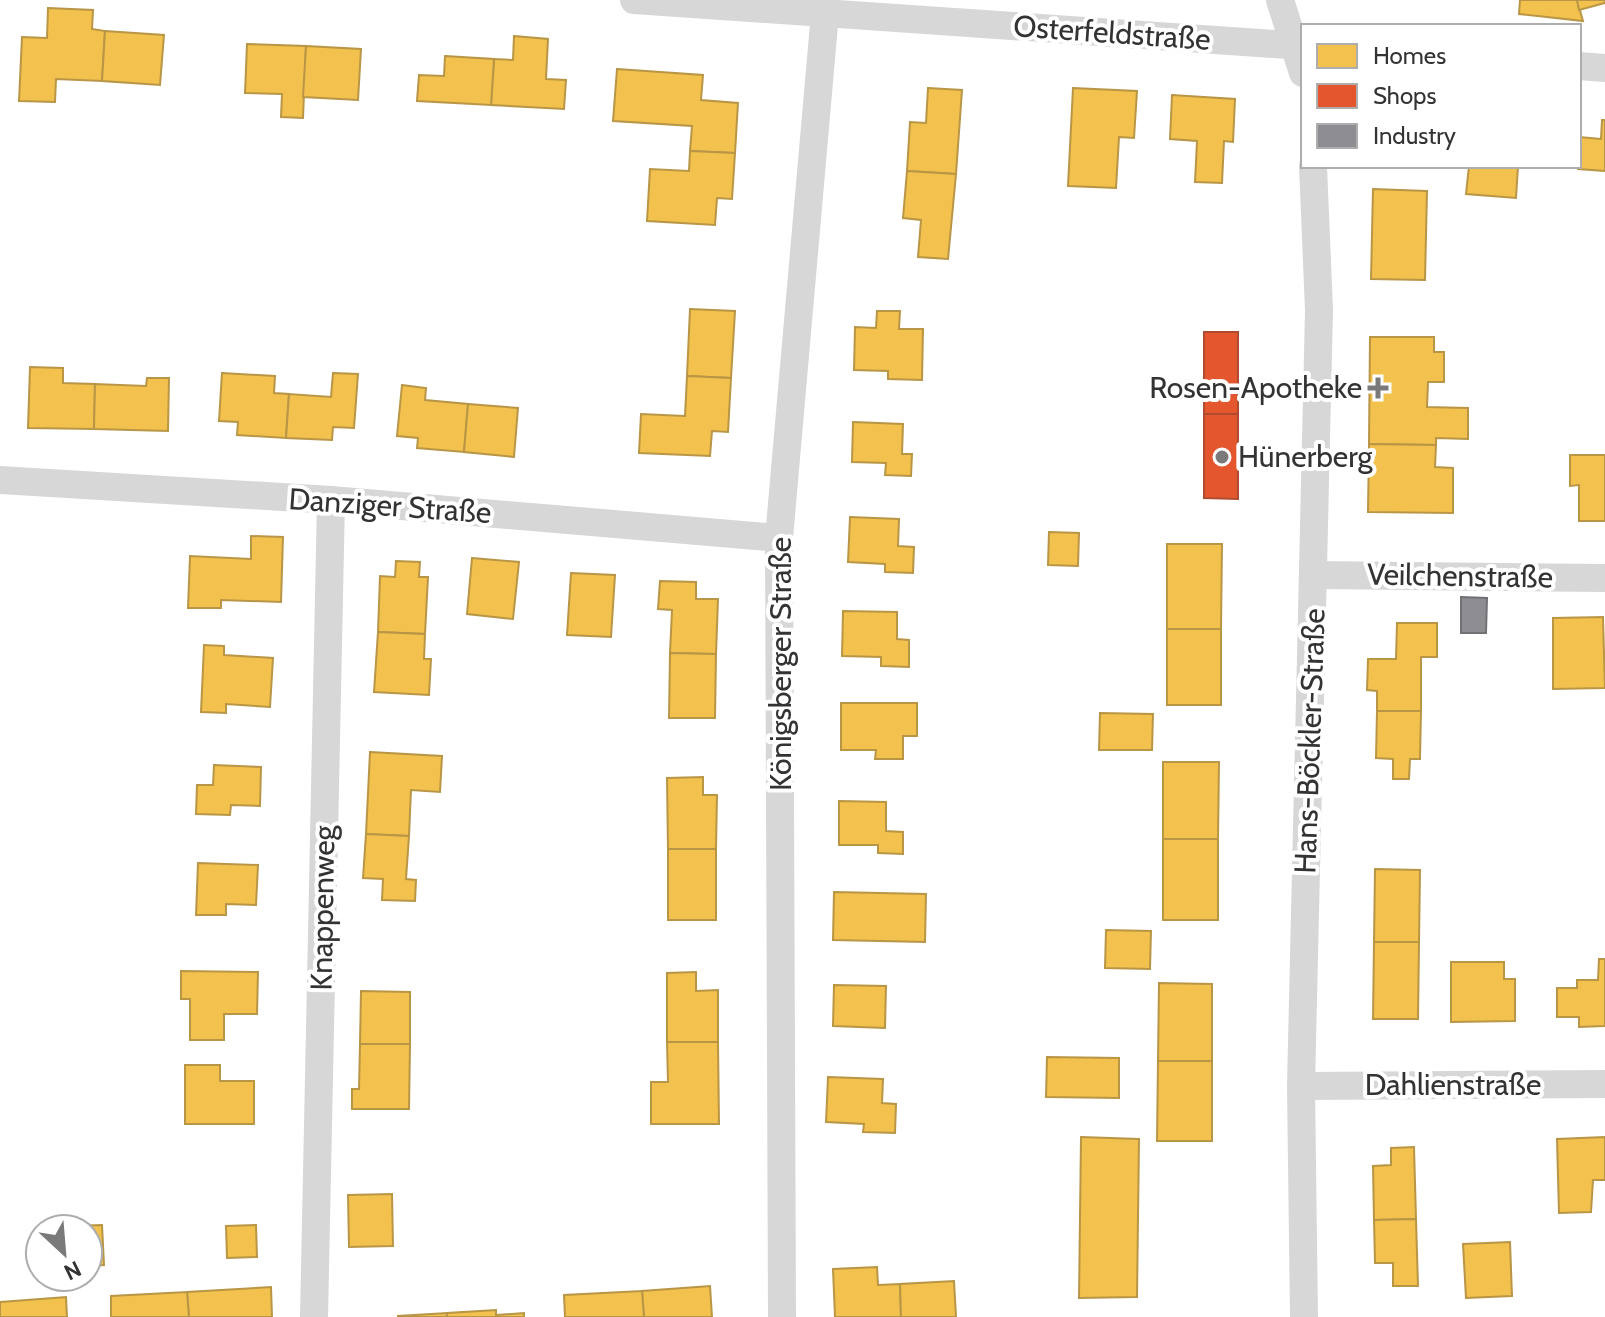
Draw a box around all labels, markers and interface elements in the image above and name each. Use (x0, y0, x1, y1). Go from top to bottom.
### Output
street label: Osterfeldstraße (1012, 7, 1212, 58)
legend (1301, 24, 1581, 168)
text: Homes (1373, 41, 1446, 70)
text: Shops (1373, 81, 1436, 110)
text: Industry (1373, 121, 1456, 150)
place label: Rosen-Apotheke (1149, 369, 1362, 406)
marker: Rosen-Apotheke (1369, 379, 1387, 397)
place label: Hünerberg (1238, 438, 1373, 475)
marker: Hünerberg (1213, 448, 1231, 466)
street label: Danziger Straße (287, 480, 493, 531)
street label: Königsberger Straße (762, 537, 799, 791)
street label: Veilchenstraße (1367, 555, 1553, 596)
street label: Hans-Böckler-Straße (1286, 608, 1333, 874)
street label: Knappenweg (303, 824, 342, 991)
street label: Dahlienstraße (1365, 1066, 1541, 1103)
north arrow (24, 1213, 104, 1293)
text: N (60, 1255, 85, 1286)

